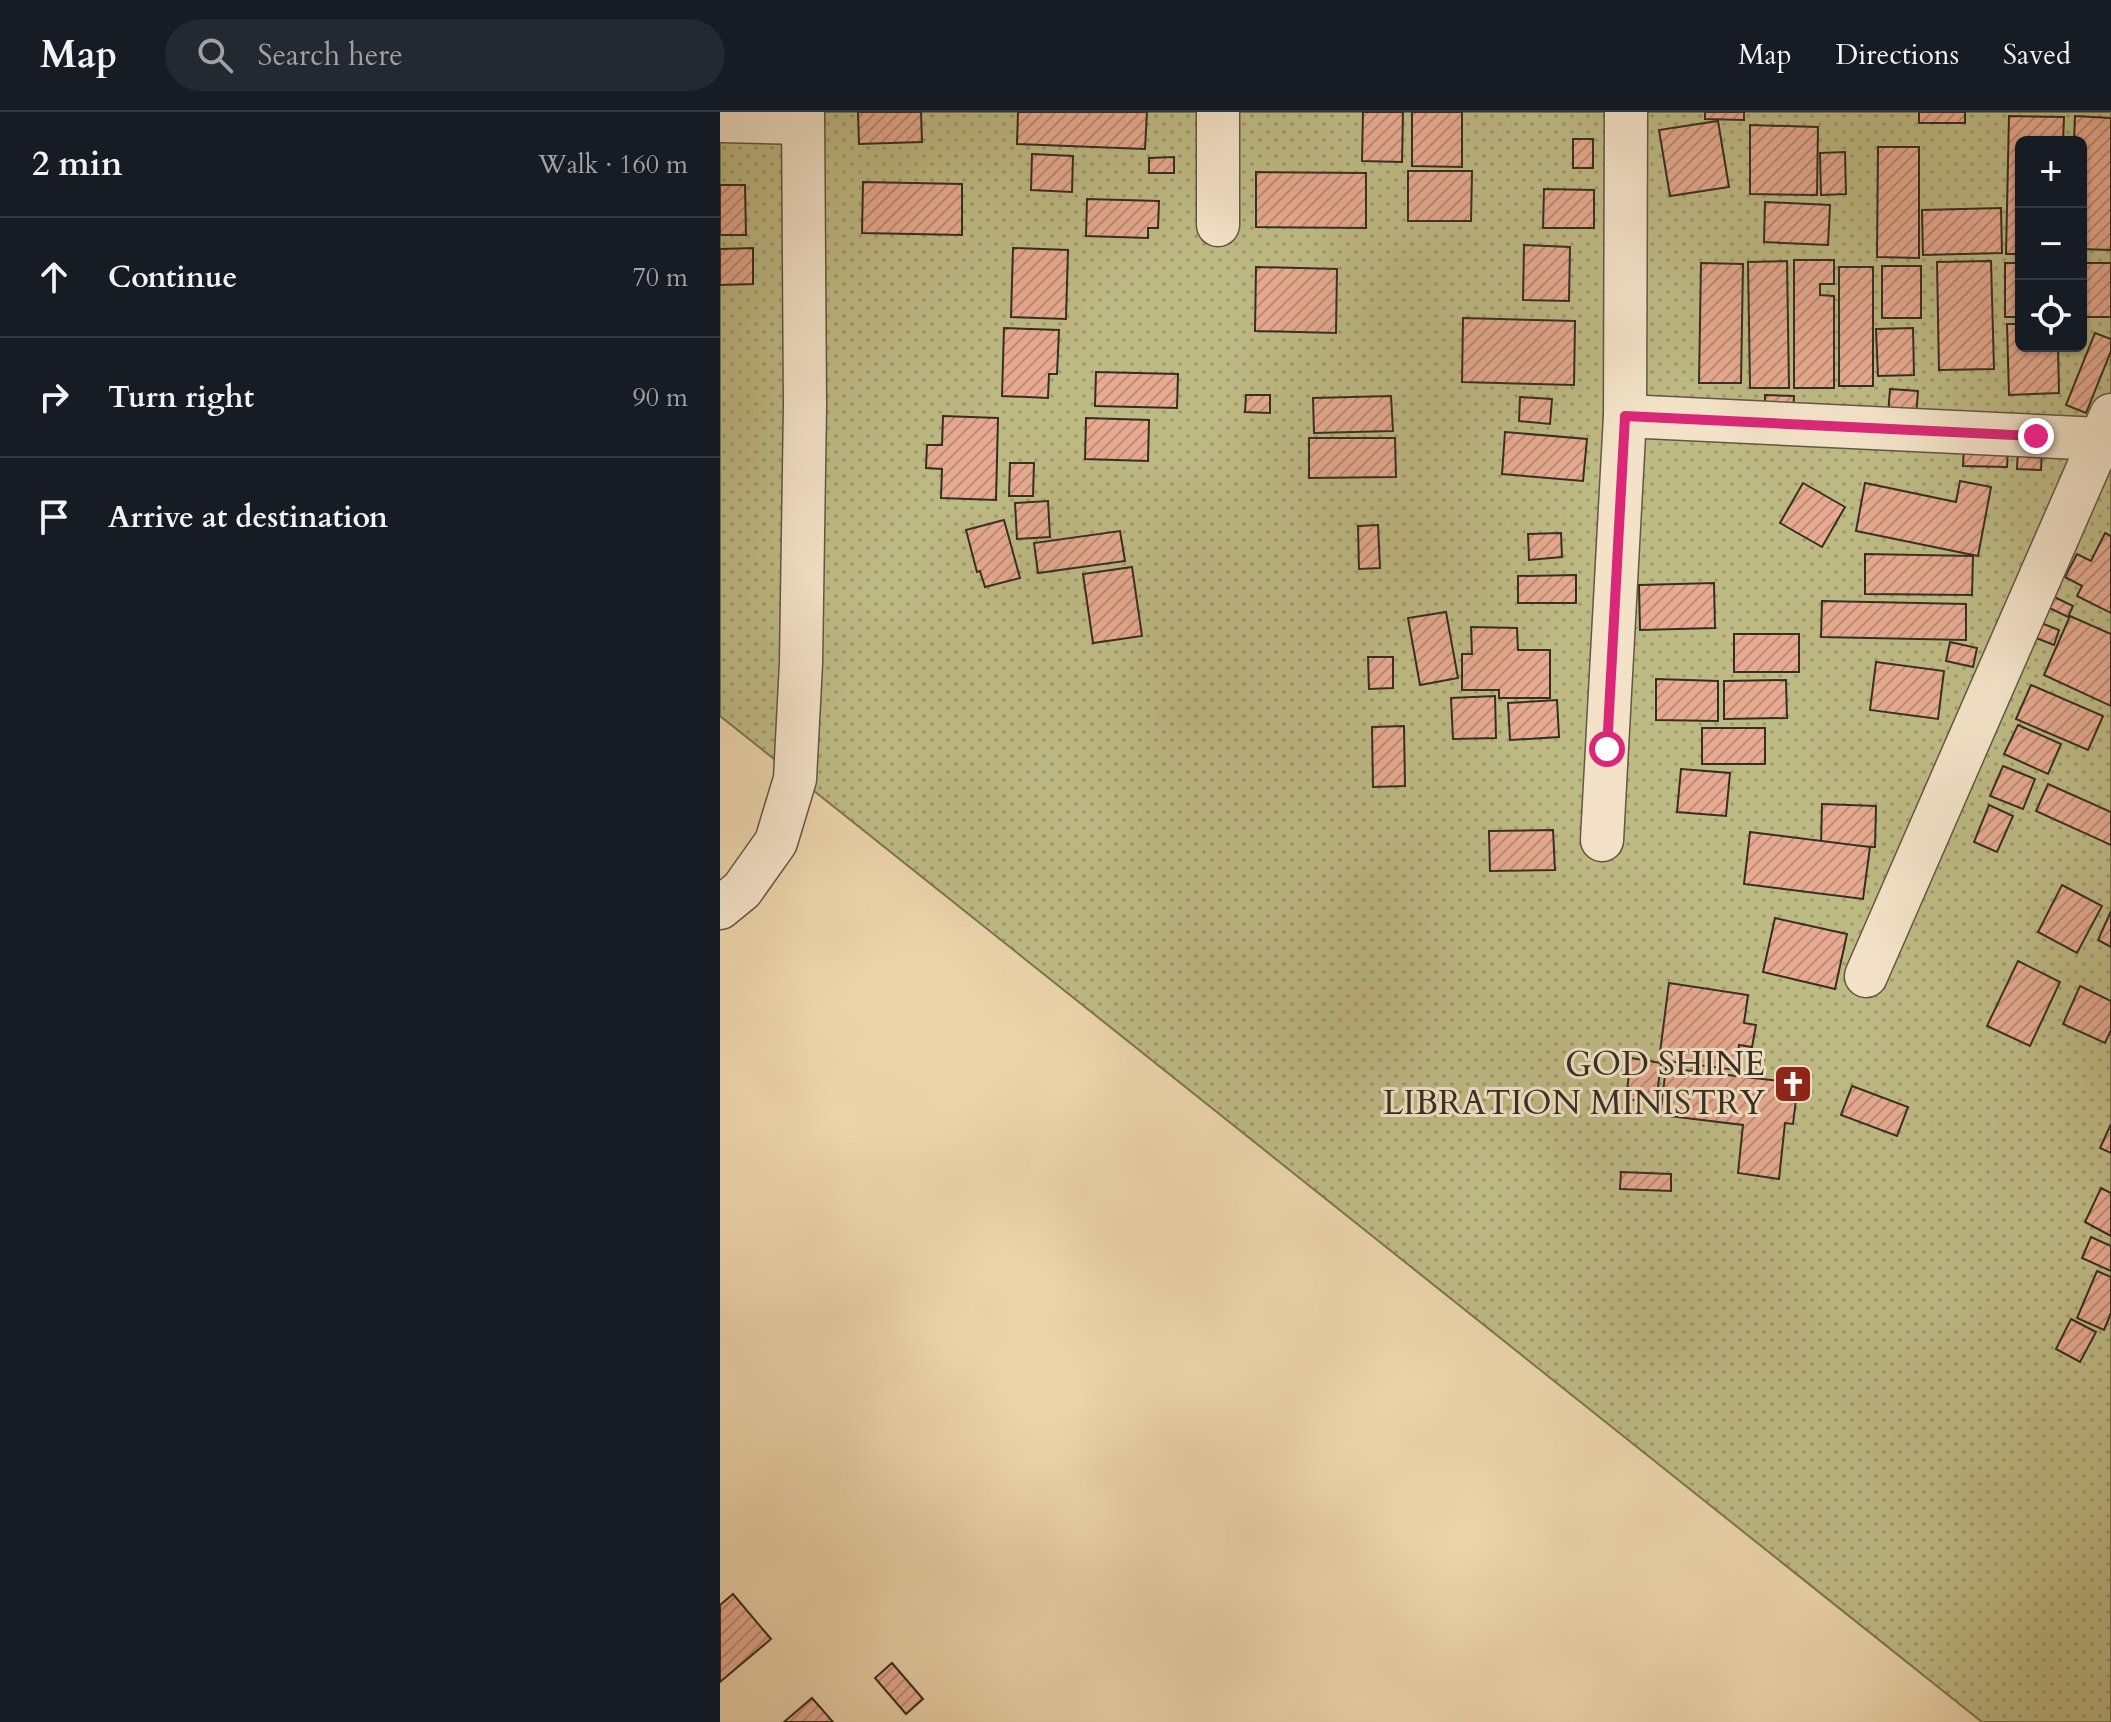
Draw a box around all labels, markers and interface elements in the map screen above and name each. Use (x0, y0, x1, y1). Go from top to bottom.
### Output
search box (165, 19, 725, 91)
text: Map (40, 29, 117, 81)
icon: search (193, 33, 237, 77)
text: Search here (257, 35, 403, 76)
text: Map (1738, 36, 1792, 74)
text: Directions (1836, 36, 1959, 74)
text: Saved (2003, 36, 2071, 74)
map controls (2015, 136, 2087, 352)
button: + (2015, 136, 2087, 208)
text: 2 min (32, 141, 123, 187)
text: Walk · 160 m (538, 147, 688, 182)
button: − (2015, 208, 2087, 280)
icon: ahead (32, 255, 76, 299)
text: Continue (108, 257, 237, 298)
text: 70 m (632, 260, 688, 295)
button: locate (2015, 280, 2087, 352)
icon: right (32, 375, 76, 419)
text: Turn right (108, 377, 254, 418)
text: 90 m (632, 380, 688, 415)
route end (2018, 418, 2054, 454)
icon: arrive (32, 495, 76, 539)
text: Arrive at destination (108, 497, 388, 538)
route start (1589, 731, 1625, 767)
place label: GOD SHINE LIBRATION MINISTRY (1383, 1041, 1766, 1126)
church icon: GOD SHINE LIBRATION MINISTRY (1772, 1063, 1814, 1105)

